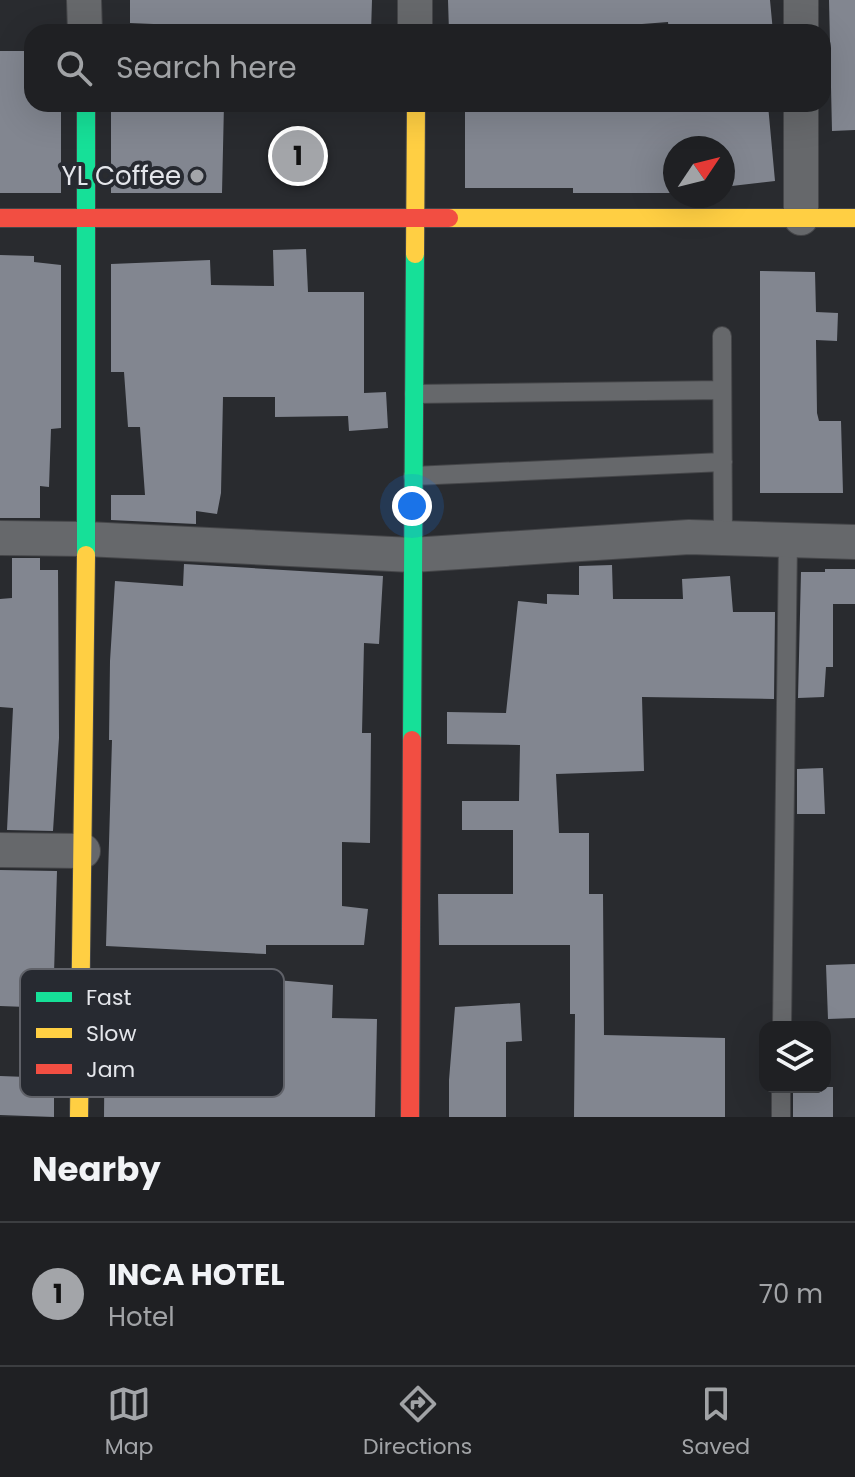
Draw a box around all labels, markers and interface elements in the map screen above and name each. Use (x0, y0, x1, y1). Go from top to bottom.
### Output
search box (24, 24, 831, 112)
icon: search (52, 46, 96, 90)
text: Search here (116, 46, 297, 89)
pin: 1 (272, 126, 324, 186)
north arrow (663, 136, 735, 208)
place label: YL Coffee (62, 158, 181, 194)
marker: YL Coffee (188, 167, 206, 185)
your location (392, 486, 432, 526)
legend (20, 969, 284, 1097)
text: Fast (86, 982, 131, 1013)
text: Slow (86, 1018, 136, 1049)
map controls (759, 1021, 831, 1093)
button: layers (759, 1021, 831, 1093)
text: Jam (86, 1054, 135, 1085)
text: Nearby (32, 1145, 161, 1193)
text: INCA HOTEL (108, 1253, 285, 1296)
text: 1 (53, 1276, 63, 1312)
text: 70 m (759, 1276, 823, 1312)
text: Hotel (108, 1299, 175, 1335)
tab: Map (105, 1382, 153, 1463)
tab: Directions (363, 1382, 472, 1463)
tab: Saved (682, 1382, 750, 1463)

